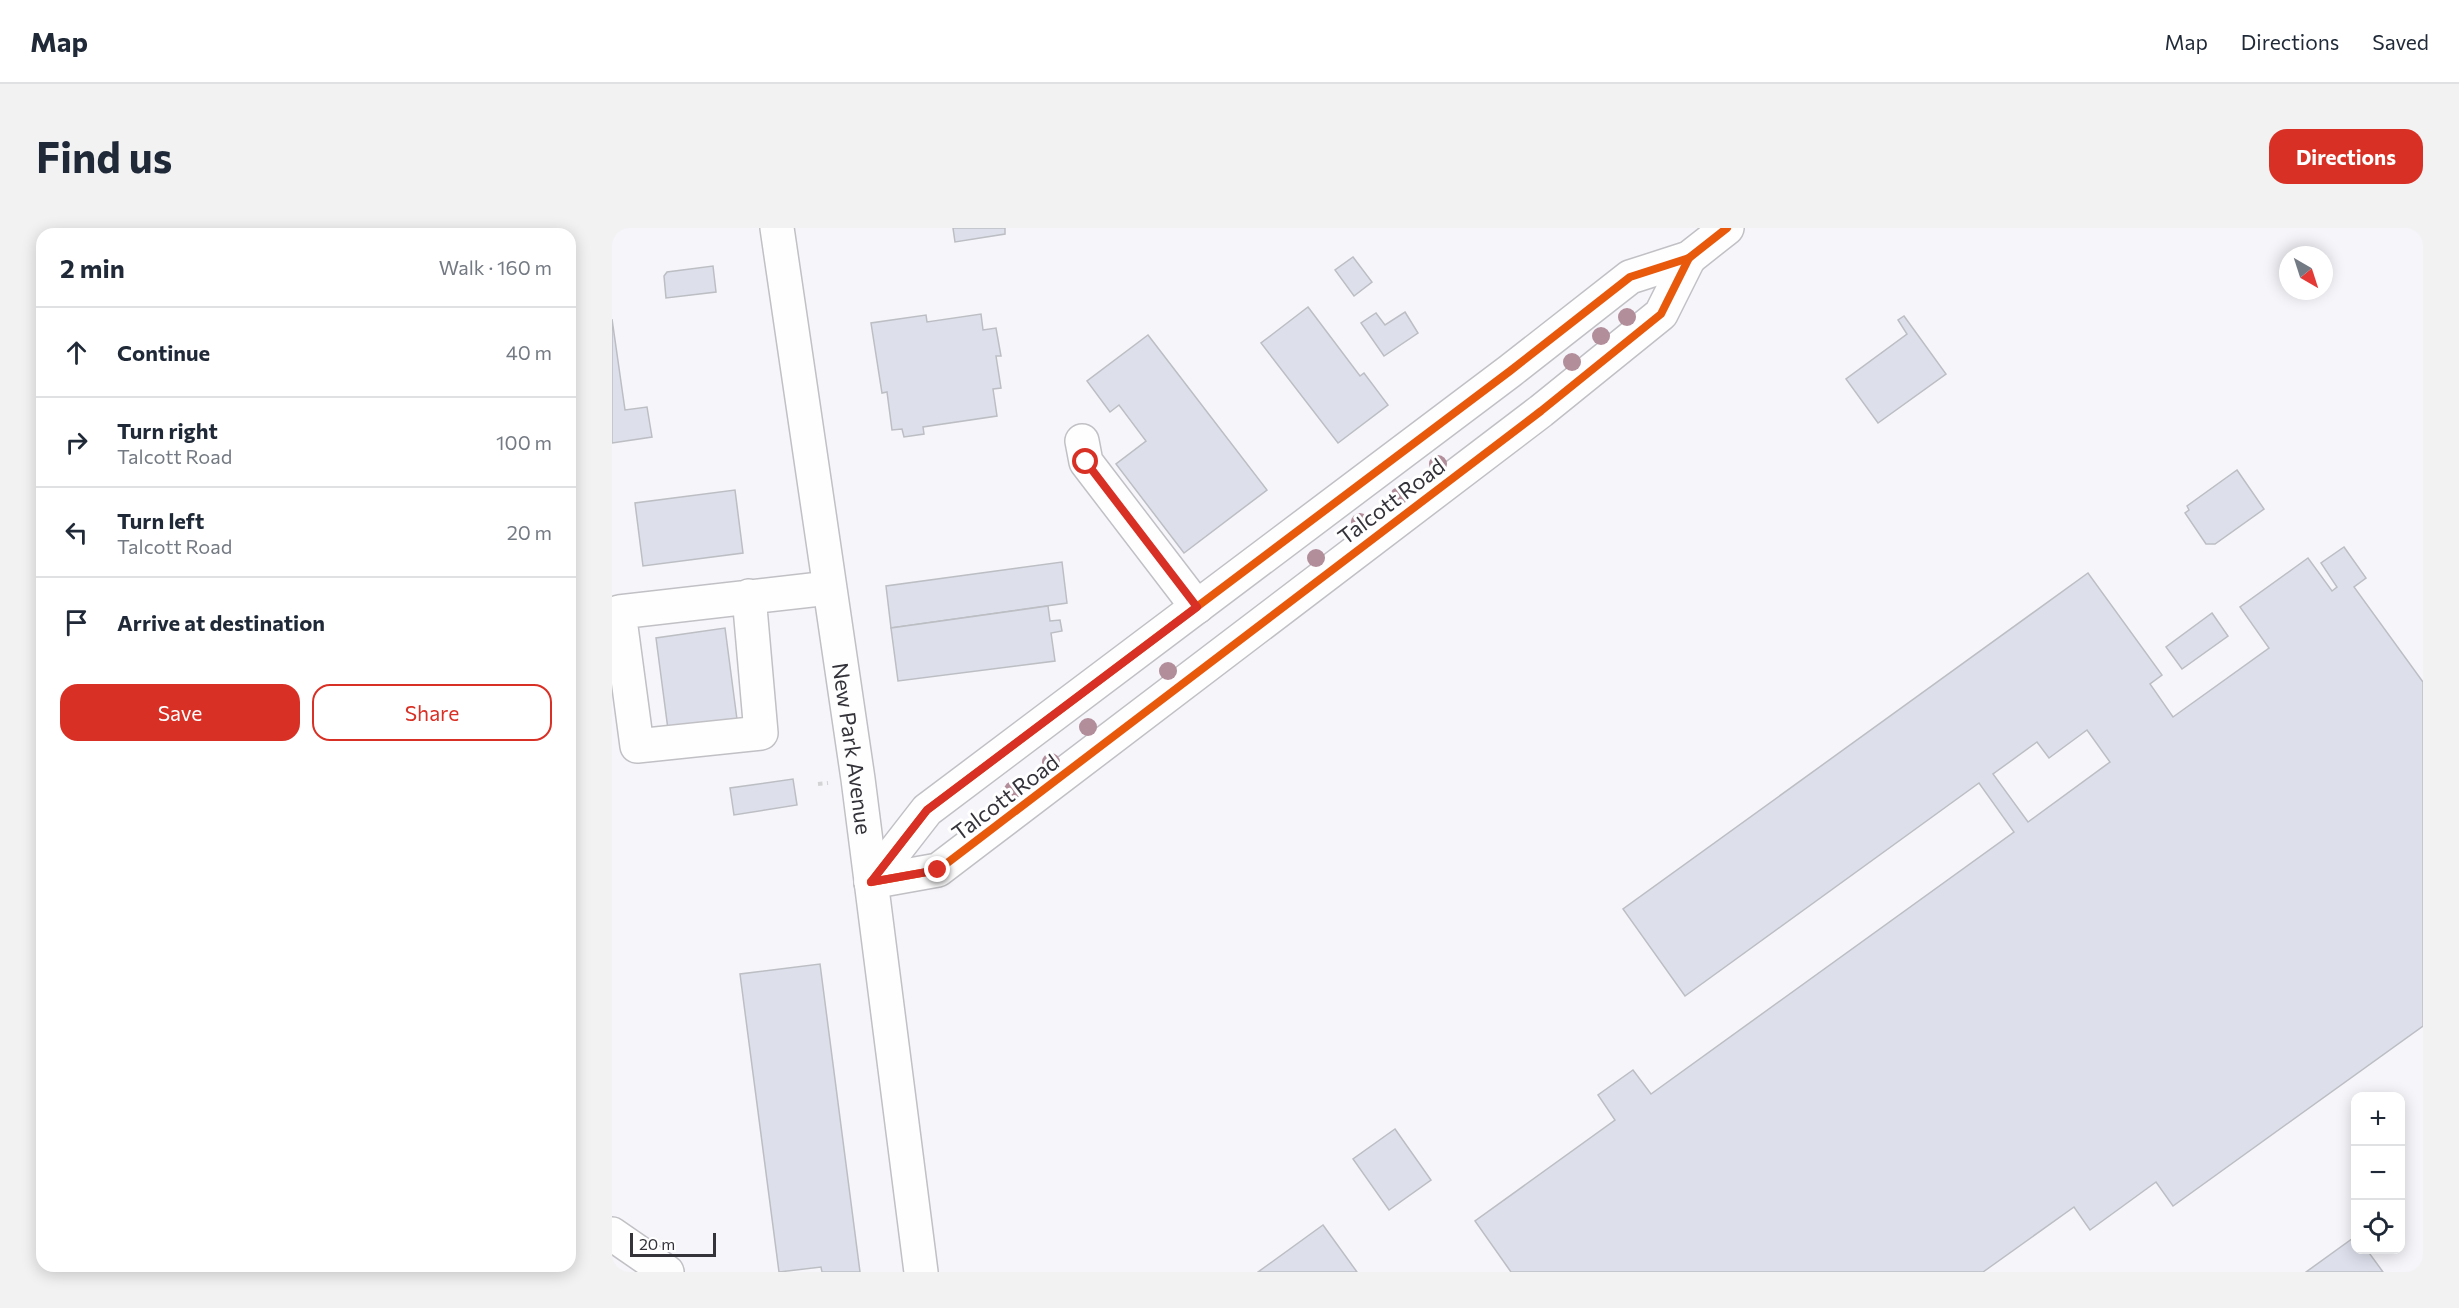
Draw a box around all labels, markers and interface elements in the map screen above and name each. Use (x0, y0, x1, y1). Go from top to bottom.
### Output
text: Map (30, 24, 88, 58)
text: Map (2165, 29, 2208, 54)
text: Directions (2241, 29, 2339, 54)
text: Saved (2372, 29, 2429, 54)
button: Directions (2269, 129, 2423, 184)
text: Find us (36, 130, 172, 182)
north arrow (2279, 246, 2333, 300)
text: 2 min (60, 252, 125, 283)
text: Walk · 160 m (439, 255, 552, 279)
icon: ahead (60, 336, 93, 369)
text: Continue (117, 339, 210, 366)
text: 40 m (506, 340, 552, 364)
text: Turn right (117, 417, 218, 444)
icon: right (60, 426, 93, 459)
text: 100 m (496, 430, 552, 454)
text: Talcott Road (117, 444, 232, 468)
route start (1072, 448, 1098, 474)
street label: Talcott Road (1332, 452, 1450, 550)
text: Turn left (117, 507, 204, 534)
icon: left (60, 516, 93, 549)
text: 20 m (507, 520, 552, 544)
text: Talcott Road (117, 534, 232, 558)
icon: arrive (60, 606, 93, 639)
text: Arrive at destination (117, 609, 325, 636)
street label: New Park Avenue (828, 661, 878, 836)
button: Save (60, 684, 300, 741)
button: Share (312, 684, 552, 741)
street label: Talcott Road (946, 748, 1064, 846)
route end (924, 856, 950, 882)
map controls (2351, 1092, 2405, 1254)
button: + (2351, 1092, 2405, 1146)
button: − (2351, 1146, 2405, 1200)
button: locate (2351, 1200, 2405, 1254)
scale bar (630, 1230, 716, 1258)
text: 20 m (639, 1234, 675, 1253)

